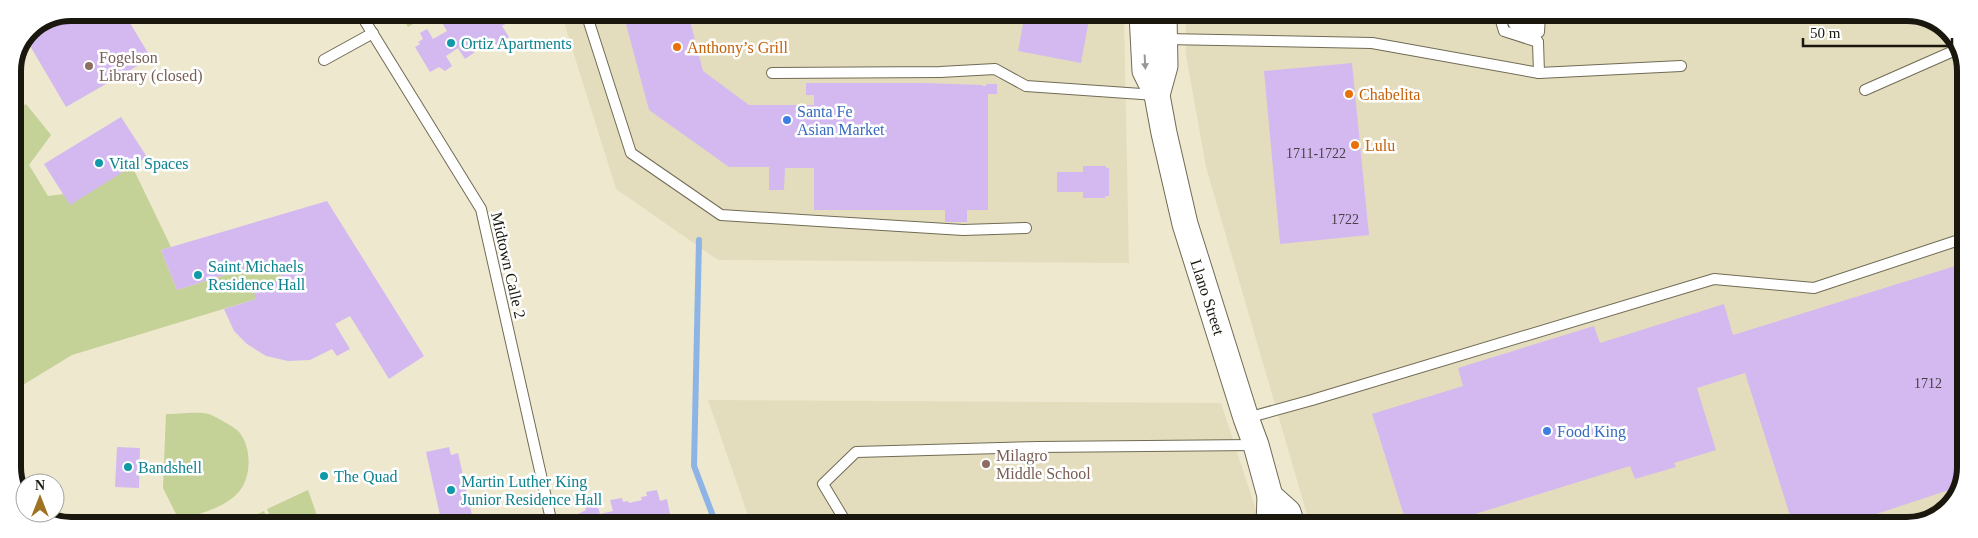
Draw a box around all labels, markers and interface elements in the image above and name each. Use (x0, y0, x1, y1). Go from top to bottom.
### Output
scale bar (1803, 15, 1952, 47)
text: 50 m (1810, 25, 1841, 41)
place label: Ortiz Apartments (461, 35, 572, 53)
marker: Ortiz Apartments (445, 37, 457, 49)
place label: Anthony’s Grill (687, 39, 788, 57)
marker: Anthony’s Grill (671, 41, 683, 53)
place label: Fogelson Library (closed) (99, 49, 203, 85)
one-way arrow (1141, 55, 1149, 71)
marker: Fogelson Library (closed) (83, 60, 95, 72)
place label: Chabelita (1359, 86, 1420, 103)
marker: Chabelita (1343, 88, 1355, 100)
place label: Santa Fe Asian Market (797, 103, 885, 138)
marker: Santa Fe Asian Market (781, 114, 793, 126)
place label: Lulu (1365, 137, 1395, 154)
marker: Lulu (1349, 139, 1361, 151)
house number: 1711-1722 (1286, 146, 1346, 161)
place label: Vital Spaces (109, 155, 188, 173)
marker: Vital Spaces (93, 157, 105, 169)
street label: Midtown Calle 2 (488, 210, 529, 320)
house number: 1722 (1331, 212, 1359, 227)
street label: Llano Street (1187, 257, 1228, 338)
place label: Saint Michaels Residence Hall (208, 258, 306, 293)
marker: Saint Michaels Residence Hall (192, 269, 204, 281)
house number: 1712 (1914, 376, 1942, 391)
place label: Food King (1557, 423, 1626, 441)
marker: Food King (1541, 425, 1553, 437)
place label: Milagro Middle School (996, 447, 1091, 482)
marker: Milagro Middle School (980, 458, 992, 470)
place label: Bandshell (138, 459, 203, 476)
marker: Bandshell (122, 461, 134, 473)
place label: The Quad (334, 468, 398, 485)
marker: The Quad (318, 470, 330, 482)
north arrow (15, 473, 65, 523)
place label: Martin Luther King Junior Residence Hall (461, 473, 603, 508)
text: N (35, 478, 45, 493)
marker: Martin Luther King Junior Residence Hall (445, 484, 457, 496)

